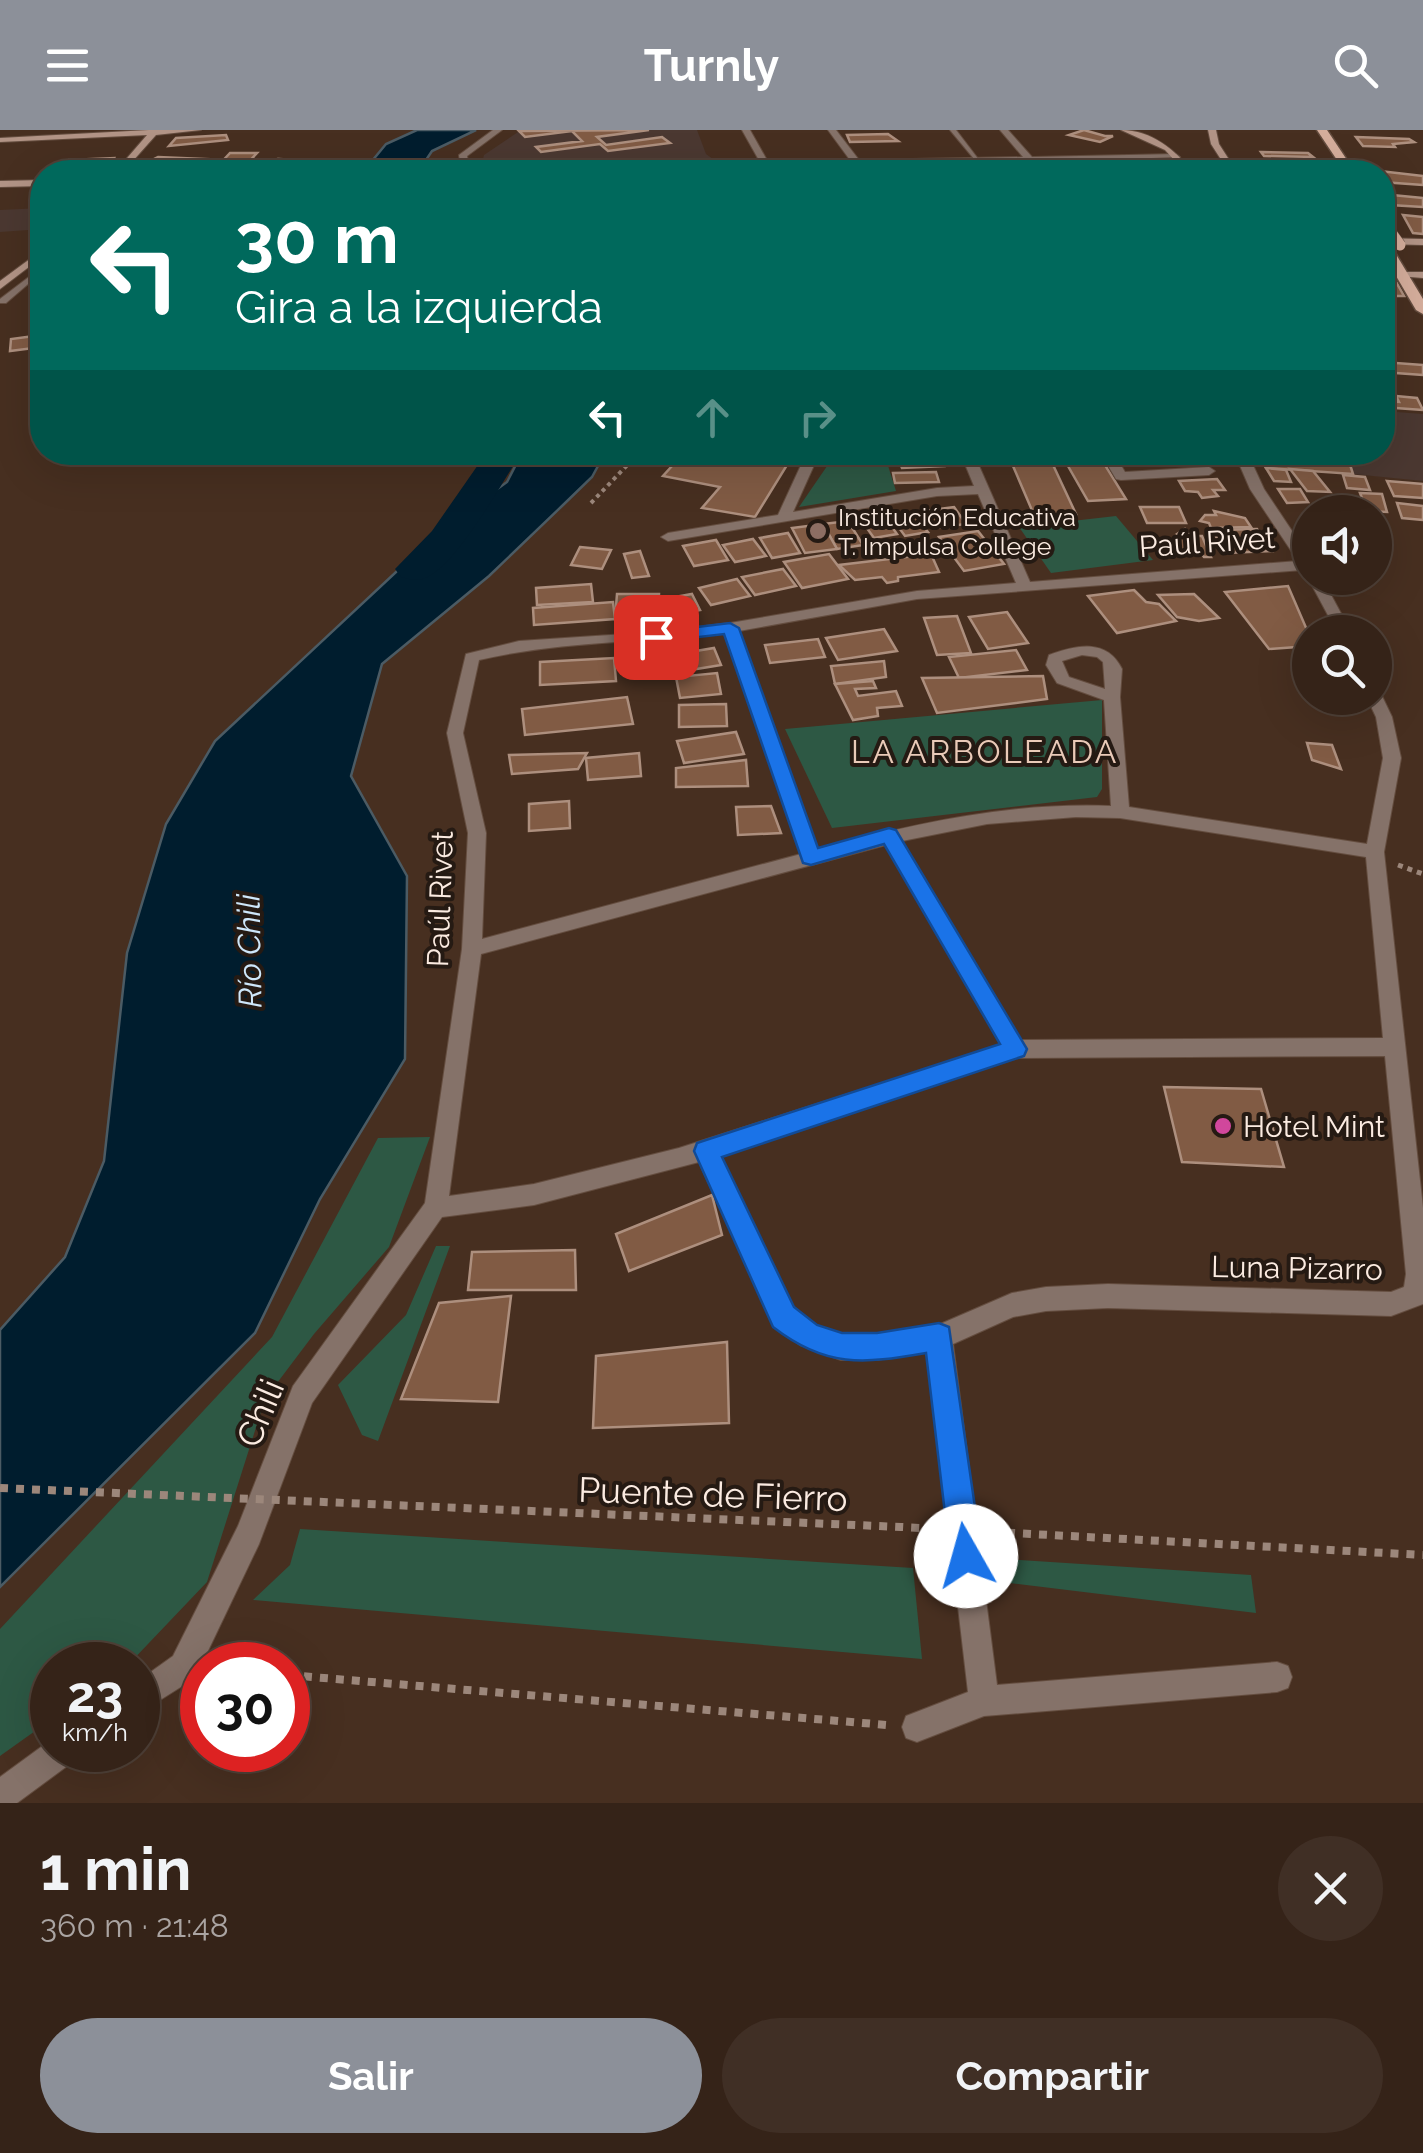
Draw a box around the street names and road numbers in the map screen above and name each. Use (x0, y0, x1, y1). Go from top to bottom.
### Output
street label: Paúl Rivet (1138, 520, 1276, 564)
street label: Paúl Rivet (420, 830, 460, 968)
street label: Luna Pizarro (1211, 1249, 1383, 1287)
street label: Chili (228, 1373, 292, 1453)
street label: Puente de Fierro (578, 1469, 848, 1519)

